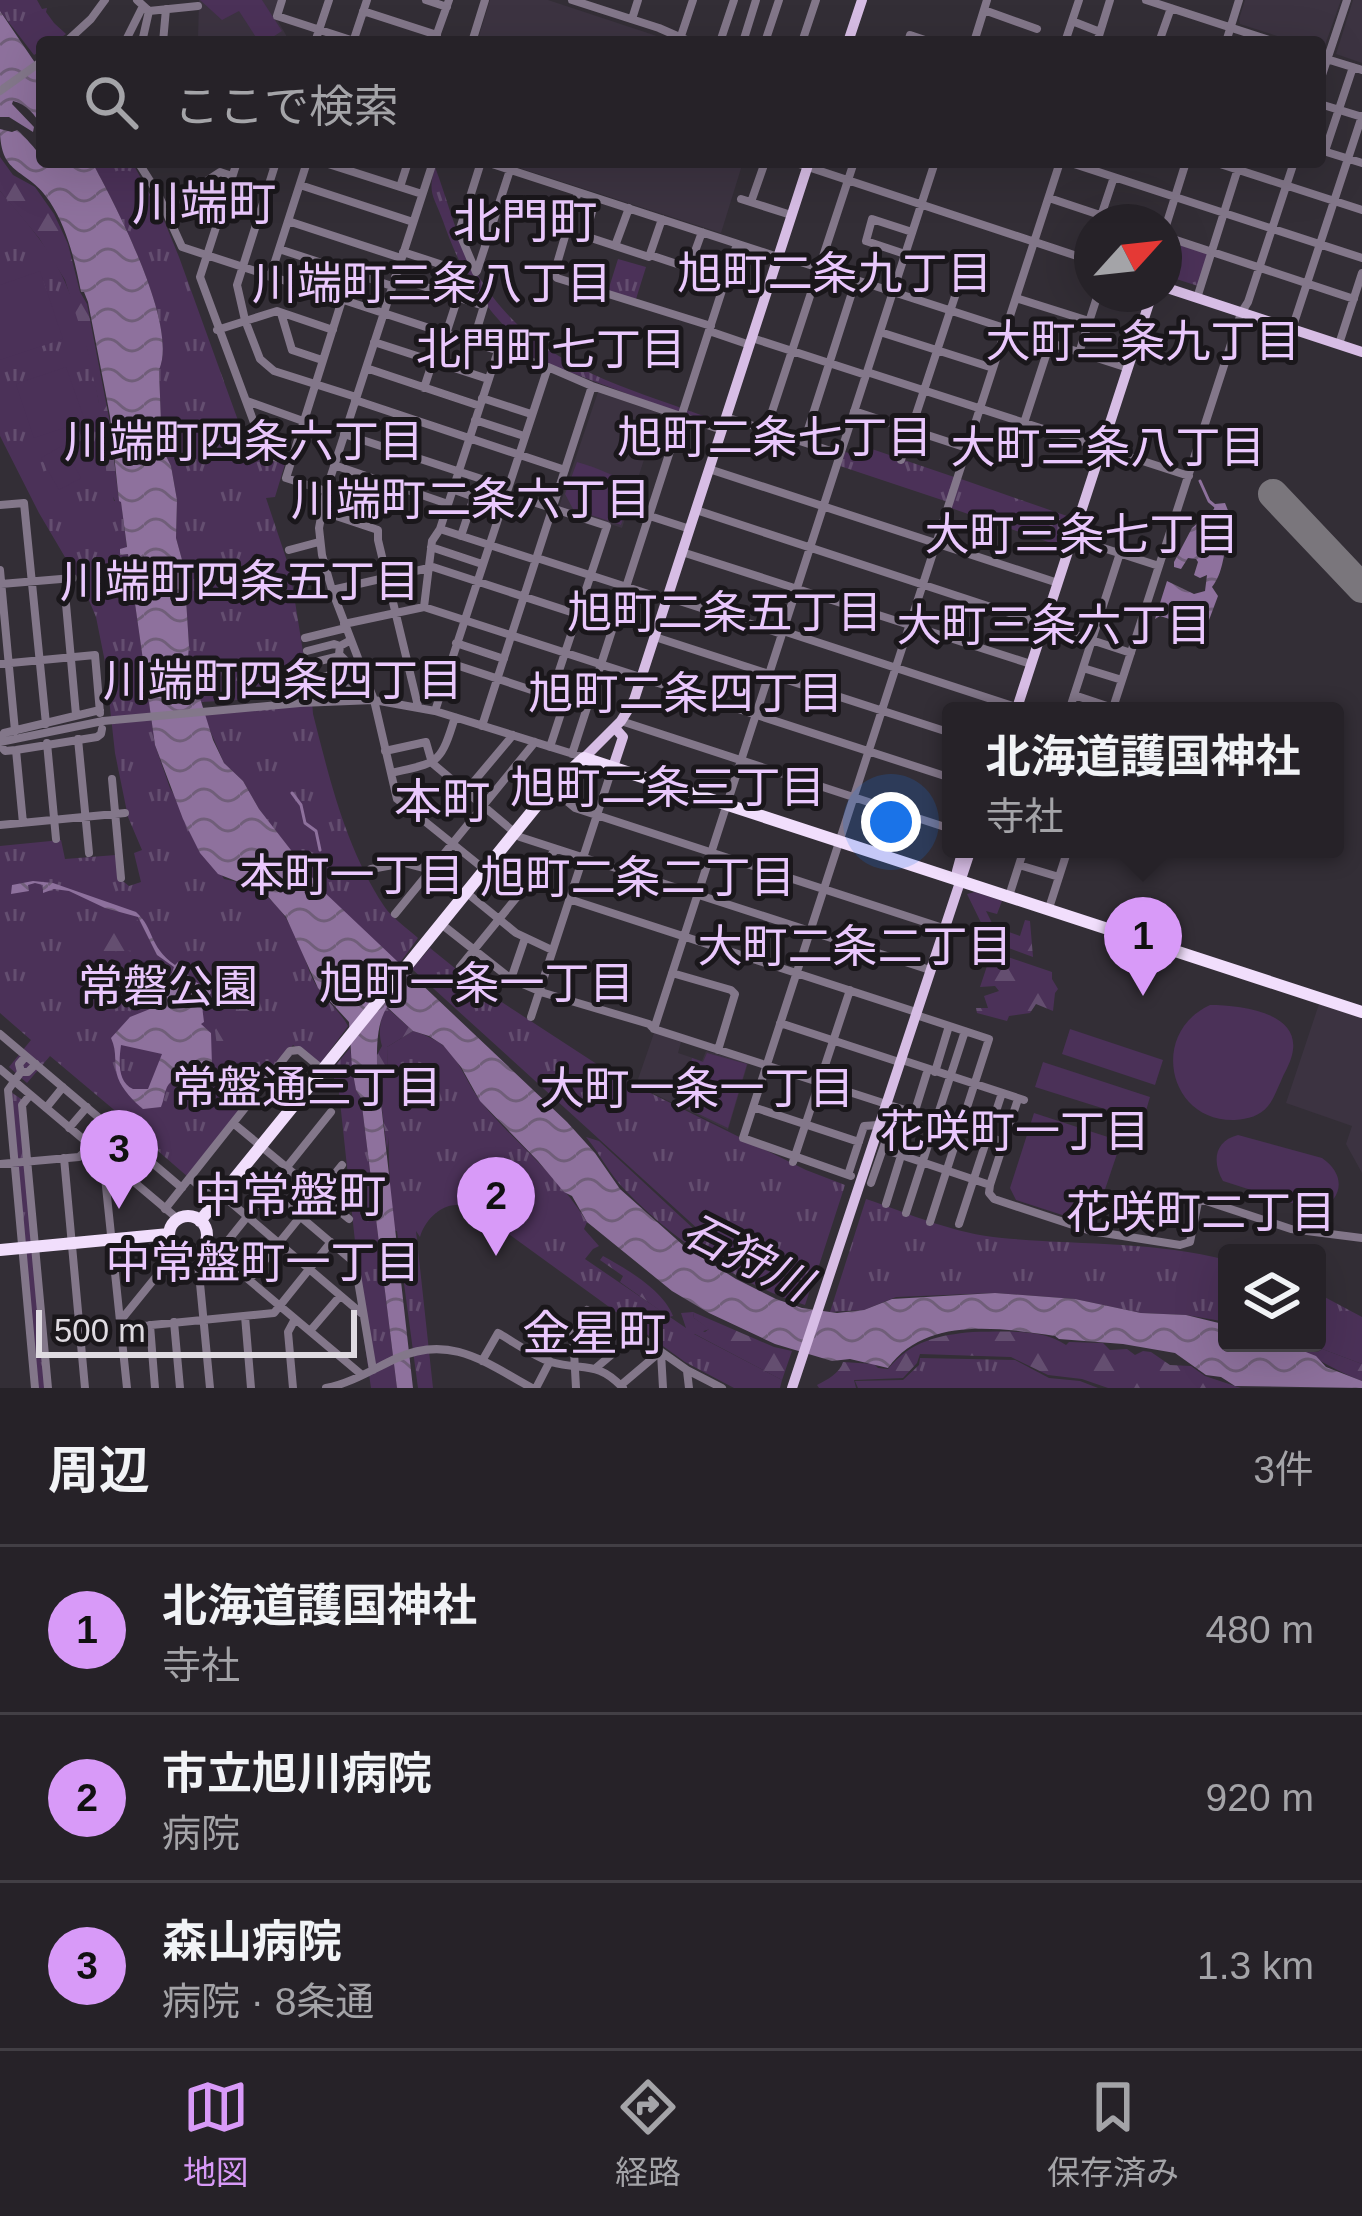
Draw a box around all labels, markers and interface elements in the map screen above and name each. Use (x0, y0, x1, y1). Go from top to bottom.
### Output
search box (36, 36, 1326, 168)
icon: search (78, 69, 144, 135)
text: ここで検索 (174, 81, 399, 132)
district label: 川端町 (132, 177, 276, 230)
district label: 北門町 (453, 195, 597, 248)
north arrow (1074, 204, 1182, 312)
district label: 旭町二条九丁目 (677, 248, 993, 299)
district label: 川端町三条八丁目 (252, 258, 612, 309)
district label: 大町三条九丁目 (985, 316, 1301, 367)
district label: 北門町七丁目 (416, 324, 686, 375)
district label: 旭町二条七丁目 (617, 412, 933, 463)
district label: 川端町四条六丁目 (64, 416, 424, 467)
district label: 大町三条八丁目 (950, 422, 1266, 473)
district label: 川端町二条六丁目 (291, 474, 651, 525)
district label: 大町三条七丁目 (924, 509, 1240, 560)
district label: 川端町四条五丁目 (60, 556, 420, 607)
district label: 旭町二条五丁目 (567, 587, 883, 638)
district label: 大町三条六丁目 (896, 600, 1212, 651)
district label: 川端町四条四丁目 (103, 655, 463, 706)
district label: 旭町二条四丁目 (528, 668, 844, 719)
popup (942, 702, 1344, 858)
text: 北海道護国神社 (985, 731, 1301, 782)
district label: 旭町二条三丁目 (510, 762, 826, 813)
district label: 本町 (394, 775, 490, 828)
your location (861, 792, 921, 852)
text: 寺社 (985, 795, 1064, 838)
district label: 本町一丁目 (239, 850, 465, 901)
district label: 旭町二条二丁目 (480, 852, 796, 903)
pin: 1 (1104, 897, 1182, 996)
district label: 大町二条二丁目 (697, 921, 1013, 972)
district label: 旭町一条一丁目 (319, 958, 635, 1009)
district label: 常磐公園 (78, 961, 258, 1012)
district label: 常盤通三丁目 (172, 1062, 442, 1113)
district label: 大町一条一丁目 (539, 1063, 855, 1114)
district label: 花咲町一丁目 (880, 1106, 1150, 1157)
pin: 3 (80, 1110, 158, 1209)
pin: 2 (457, 1157, 535, 1256)
district label: 中常盤町 (194, 1169, 386, 1222)
district label: 花咲町二丁目 (1066, 1187, 1336, 1238)
water label: 石狩川 (675, 1204, 822, 1312)
district label: 中常盤町一丁目 (105, 1237, 421, 1288)
map controls (1218, 1244, 1326, 1352)
button: layers (1218, 1244, 1326, 1352)
scale bar (36, 1304, 357, 1357)
district label: 金星町 (522, 1307, 666, 1360)
text: 500 m (54, 1312, 146, 1349)
text: 周辺 (48, 1442, 150, 1499)
text: 3件 (1253, 1448, 1314, 1491)
text: 北海道護国神社 (162, 1580, 477, 1631)
text: 1 (76, 1608, 98, 1651)
text: 480 m (1206, 1608, 1314, 1651)
text: 寺社 (162, 1644, 240, 1687)
text: 市立旭川病院 (162, 1748, 432, 1799)
text: 2 (76, 1776, 98, 1819)
text: 920 m (1206, 1776, 1314, 1819)
text: 病院 (162, 1812, 240, 1855)
text: 森山病院 (162, 1916, 342, 1967)
text: 3 (76, 1944, 98, 1987)
text: 1.3 km (1197, 1944, 1314, 1987)
text: 病院 · 8条通 (162, 1980, 374, 2023)
tab: 地図 (183, 2074, 249, 2194)
tab: 経路 (615, 2074, 681, 2194)
tab: 保存済み (1047, 2074, 1179, 2194)

